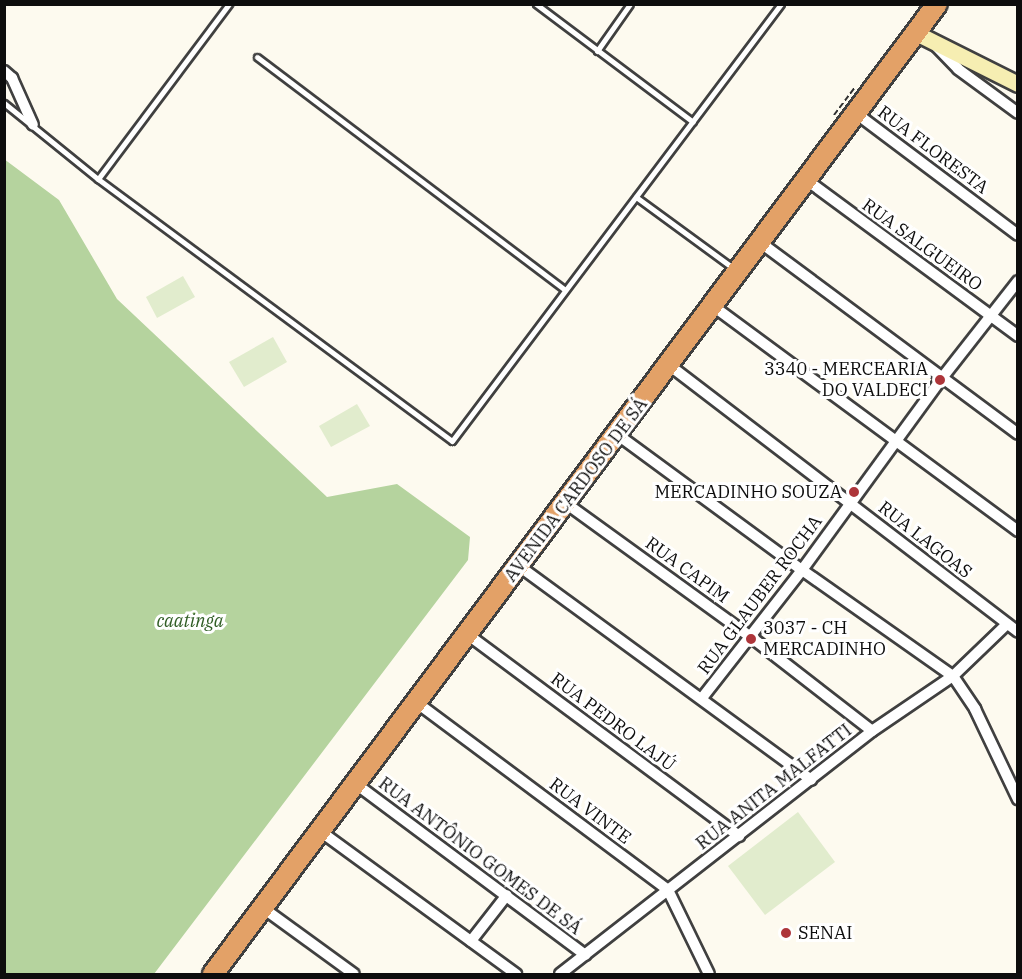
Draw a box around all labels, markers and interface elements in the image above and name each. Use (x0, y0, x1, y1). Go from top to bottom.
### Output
street label: RUA FLORESTA (873, 101, 993, 199)
street label: RUA SALGUEIRO (858, 194, 986, 296)
place label: 3340 - MERCEARIA DO VALDECI (764, 359, 928, 401)
marker: 3340 - MERCEARIA DO VALDECI (933, 373, 947, 387)
street label: AVENIDA CARDOSO DE SÁ (500, 394, 652, 586)
place label: MERCADINHO SOUZA (654, 481, 842, 503)
marker: MERCADINHO SOUZA (847, 485, 861, 499)
street label: RUA LAGOAS (874, 497, 976, 583)
street label: RUA GLAUBER ROCHA (693, 511, 827, 679)
street label: RUA CAPIM (641, 532, 733, 608)
park label: caatinga (156, 610, 224, 632)
place label: 3037 - CH MERCADINHO (763, 618, 886, 660)
marker: 3037 - CH MERCADINHO (744, 632, 758, 646)
street label: RUA PEDRO LAJÚ (546, 668, 680, 776)
street label: RUA ANITA MALFATTI (692, 720, 856, 854)
street label: RUA ANTÔNIO GOMES DE SÁ (374, 773, 586, 939)
street label: RUA VINTE (545, 773, 635, 849)
place label: SENAI (798, 922, 853, 944)
marker: SENAI (779, 926, 793, 940)

